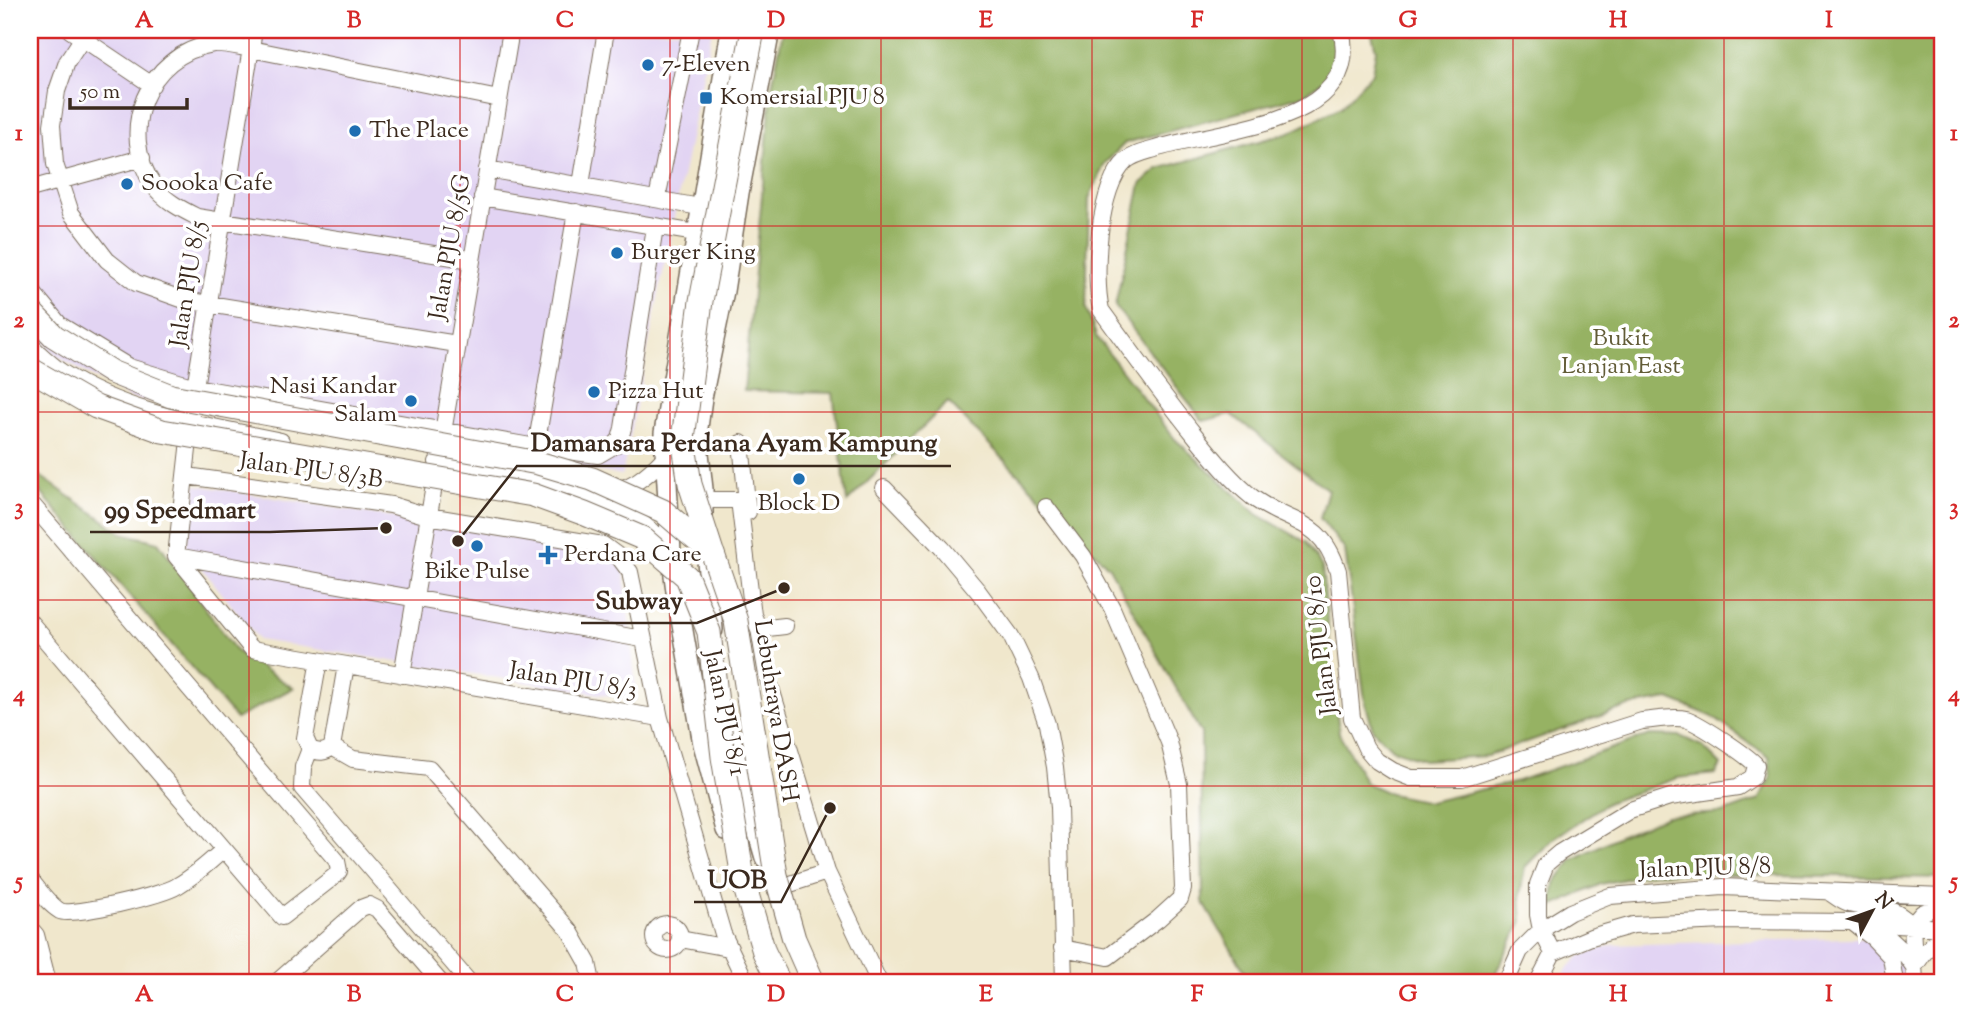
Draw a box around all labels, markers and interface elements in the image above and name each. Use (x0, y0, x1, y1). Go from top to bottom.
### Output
text: A (135, 5, 154, 38)
text: B (347, 5, 362, 38)
text: C (556, 5, 574, 38)
text: D (767, 5, 785, 38)
text: E (979, 5, 993, 38)
text: F (1191, 5, 1204, 38)
text: G (1399, 5, 1418, 38)
text: H (1609, 5, 1628, 38)
text: I (1825, 5, 1833, 38)
place label: 7-Eleven (662, 48, 751, 82)
marker: 7-Eleven (640, 57, 656, 73)
scale bar (70, 66, 187, 110)
text: 50 m (79, 78, 120, 108)
place label: Komersial PJU 8 (720, 81, 885, 115)
marker: Komersial PJU 8 (698, 90, 714, 106)
place label: The Place (369, 114, 469, 148)
text: 1 (15, 118, 23, 151)
text: 1 (1950, 118, 1958, 151)
marker: The Place (347, 123, 363, 139)
place label: Soooka Cafe (141, 167, 273, 201)
street label: Jalan PJU 8/5G (421, 171, 481, 325)
marker: Soooka Cafe (119, 176, 135, 192)
street label: Jalan PJU 8/5 (162, 218, 216, 352)
place label: Burger King (631, 236, 756, 270)
marker: Burger King (609, 245, 625, 261)
text: 2 (14, 305, 25, 338)
text: 2 (1949, 305, 1960, 338)
park label: Bukit Lanjan East (1561, 322, 1681, 384)
place label: Nasi Kandar Salam (270, 370, 397, 432)
place label: Pizza Hut (608, 375, 703, 409)
marker: Pizza Hut (586, 384, 602, 400)
marker: Nasi Kandar Salam (403, 393, 419, 409)
callout: Damansara Perdana Ayam Kampung (517, 419, 951, 466)
text: Damansara Perdana Ayam Kampung (531, 426, 938, 463)
street label: Jalan PJU 8/3B (235, 444, 385, 498)
marker: Block D (791, 471, 807, 487)
callout: 99 Speedmart (90, 485, 270, 532)
place label: Block D (758, 487, 840, 521)
text: 3 (14, 492, 24, 525)
text: 3 (1949, 492, 1959, 525)
text: 99 Speedmart (104, 493, 256, 530)
marker: Bike Pulse (469, 538, 485, 554)
place label: Perdana Care (564, 538, 702, 572)
marker: Perdana Care (538, 545, 558, 565)
place label: Bike Pulse (424, 555, 530, 589)
street label: Jalan PJU 8/10 (1297, 573, 1348, 719)
callout: Subway (581, 576, 697, 623)
text: Subway (595, 584, 683, 621)
street label: Lebuhraya DASH (744, 617, 806, 805)
street label: Jalan PJU 8/1 (694, 645, 754, 779)
street label: Jalan PJU 8/3 (504, 654, 640, 708)
text: 4 (12, 679, 25, 712)
text: 4 (1947, 679, 1960, 712)
street label: Jalan PJU 8/8 (1636, 850, 1772, 888)
callout: UOB (694, 855, 781, 902)
text: UOB (707, 863, 767, 900)
text: 5 (13, 866, 23, 899)
text: 5 (1948, 866, 1958, 899)
north arrow (1836, 876, 1906, 946)
text: N (1868, 887, 1898, 916)
text: A (135, 979, 154, 1012)
text: B (347, 979, 362, 1012)
text: C (556, 979, 574, 1012)
text: D (767, 979, 785, 1012)
text: E (979, 979, 993, 1012)
text: F (1191, 979, 1204, 1012)
text: G (1399, 979, 1418, 1012)
text: H (1609, 979, 1628, 1012)
text: I (1825, 979, 1833, 1012)

